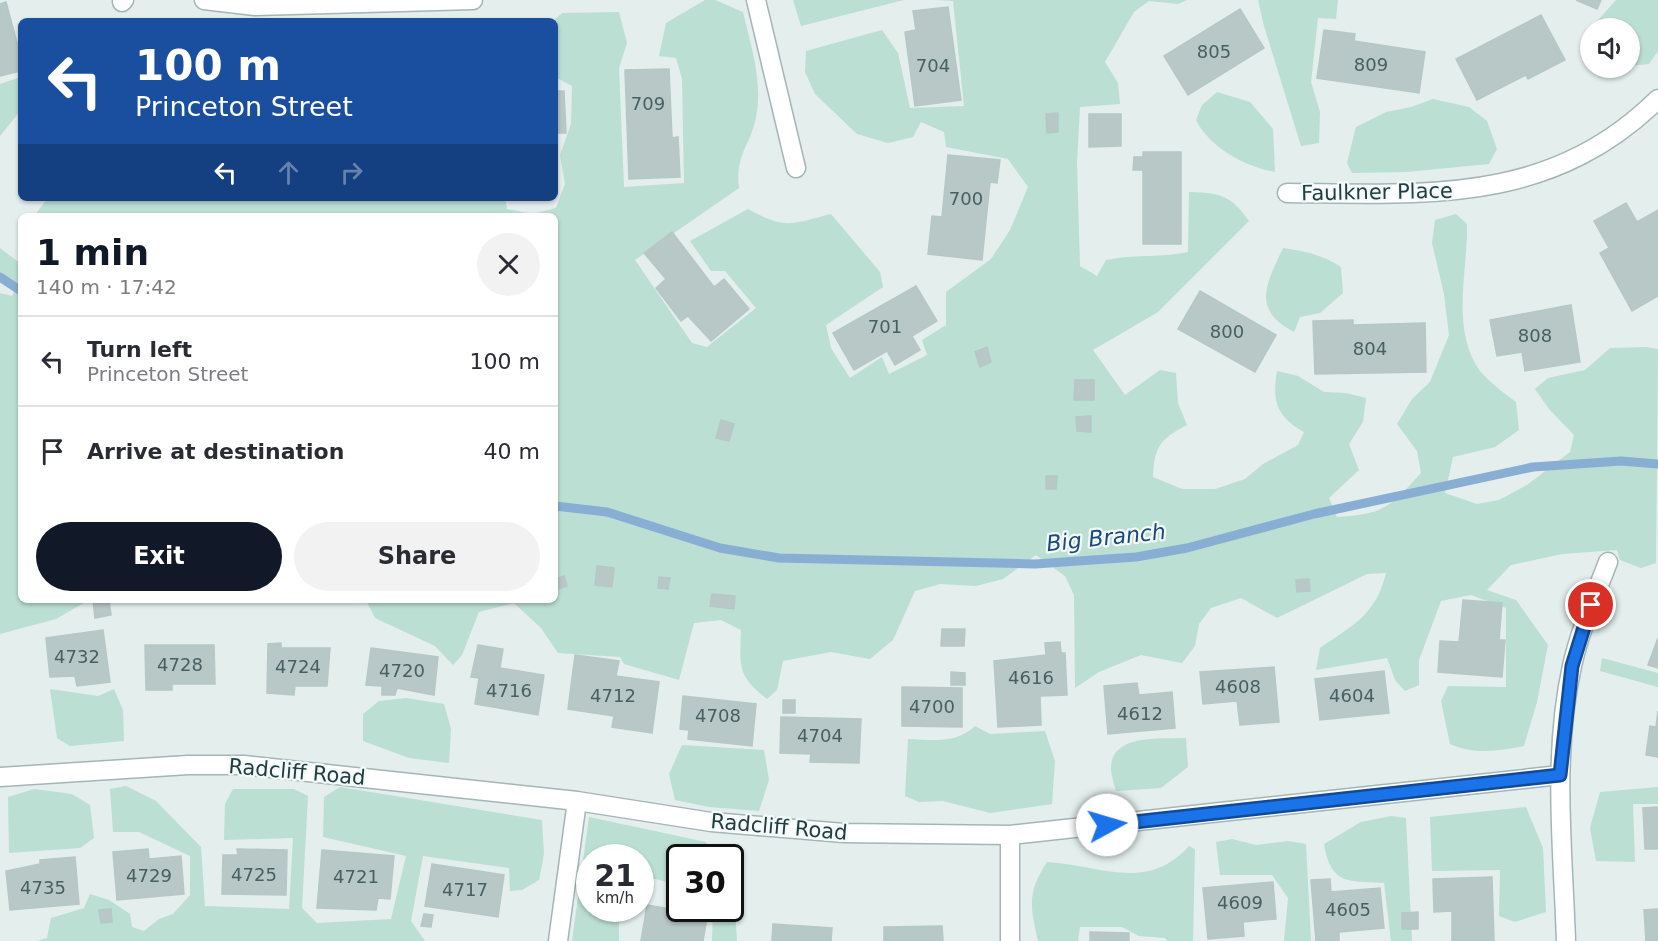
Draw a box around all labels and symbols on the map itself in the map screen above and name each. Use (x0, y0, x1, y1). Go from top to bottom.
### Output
house number: 805 (1197, 41, 1231, 62)
house number: 809 (1354, 54, 1388, 75)
house number: 704 (916, 55, 950, 76)
house number: 709 (631, 93, 665, 114)
street label: Faulkner Place (1301, 179, 1453, 205)
house number: 700 (949, 188, 983, 209)
house number: 701 (868, 316, 902, 337)
house number: 800 (1210, 321, 1244, 342)
house number: 808 (1518, 325, 1552, 346)
house number: 804 (1353, 338, 1387, 359)
water label: Big Branch (1045, 519, 1167, 556)
pin (1565, 579, 1616, 630)
house number: 4732 (54, 646, 100, 667)
house number: 4728 (157, 654, 203, 675)
house number: 4724 (275, 656, 321, 677)
house number: 4720 (379, 660, 425, 681)
house number: 4616 (1008, 667, 1054, 688)
house number: 4608 (1215, 676, 1261, 697)
house number: 4716 (486, 680, 532, 701)
house number: 4712 (590, 685, 636, 706)
house number: 4604 (1329, 685, 1375, 706)
house number: 4700 (909, 696, 955, 717)
house number: 4612 (1117, 703, 1163, 724)
house number: 4708 (695, 705, 741, 726)
house number: 4704 (797, 725, 843, 746)
street label: Radcliff Road (228, 754, 366, 790)
position arrow (1075, 793, 1139, 857)
street label: Radcliff Road (710, 809, 848, 845)
speed limit sign: 30 (666, 844, 744, 922)
house number: 4725 (231, 864, 277, 885)
house number: 4729 (126, 865, 172, 886)
house number: 4721 (333, 866, 379, 887)
house number: 4735 (20, 877, 66, 898)
house number: 4717 (442, 879, 488, 900)
house number: 4609 (1217, 892, 1263, 913)
house number: 4605 (1325, 899, 1371, 920)

